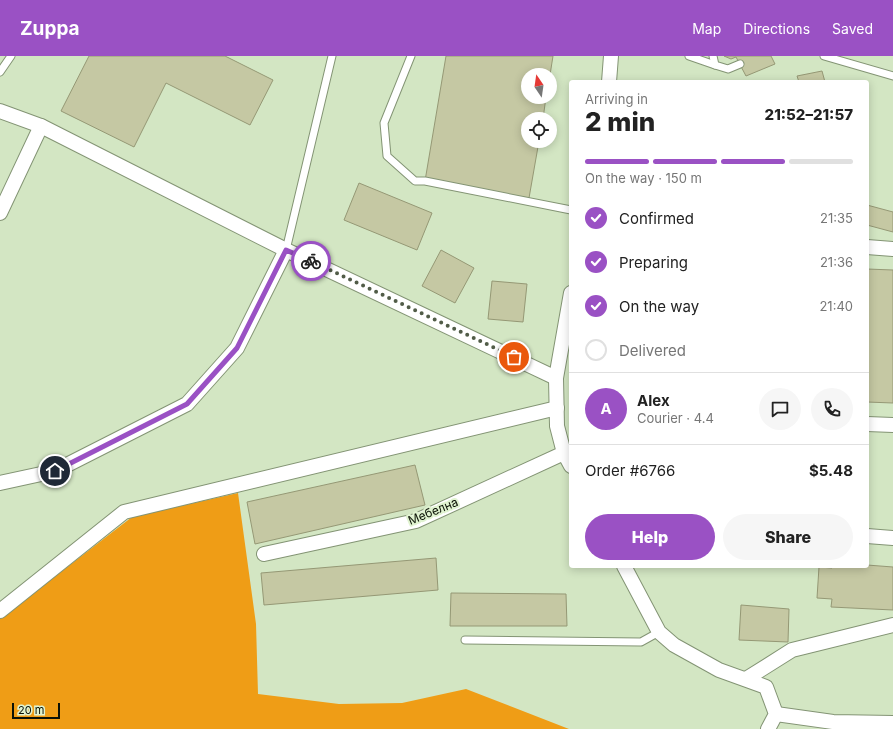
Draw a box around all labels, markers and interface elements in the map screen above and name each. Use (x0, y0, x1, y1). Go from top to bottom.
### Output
text: Zuppa (20, 17, 80, 40)
text: Map (692, 20, 721, 37)
text: Directions (743, 20, 810, 37)
text: Saved (832, 20, 873, 37)
north arrow (521, 68, 557, 104)
map controls (521, 68, 557, 148)
text: Arriving in (585, 91, 648, 107)
text: 21:52–21:57 (765, 105, 853, 124)
text: 2 min (585, 106, 655, 137)
button: locate (521, 112, 557, 148)
text: On the way · 150 m (585, 170, 702, 186)
icon: check (585, 207, 607, 229)
text: Confirmed (619, 209, 694, 228)
text: 21:35 (820, 210, 853, 226)
courier (291, 241, 331, 281)
icon: bike (300, 250, 322, 272)
icon: check (585, 251, 607, 273)
text: Preparing (619, 253, 688, 272)
text: 21:36 (820, 254, 853, 270)
icon: check (585, 295, 607, 317)
text: On the way (619, 297, 699, 316)
text: 21:40 (819, 298, 853, 314)
pin (497, 340, 531, 374)
text: Delivered (619, 341, 686, 360)
icon: bag (503, 346, 525, 368)
button: chat (759, 388, 801, 430)
button: phone (811, 388, 853, 430)
text: Alex (637, 391, 670, 410)
text: A (600, 399, 612, 418)
text: Courier · 4.4 (637, 410, 714, 426)
pin (38, 454, 72, 488)
icon: home (44, 460, 66, 482)
text: Order #6766 (585, 461, 675, 480)
text: $5.48 (809, 461, 853, 480)
street label: Мебелна (406, 494, 460, 528)
button: Help (585, 514, 715, 560)
button: Share (723, 514, 853, 560)
scale bar (12, 701, 60, 720)
text: 20 m (18, 703, 44, 717)

